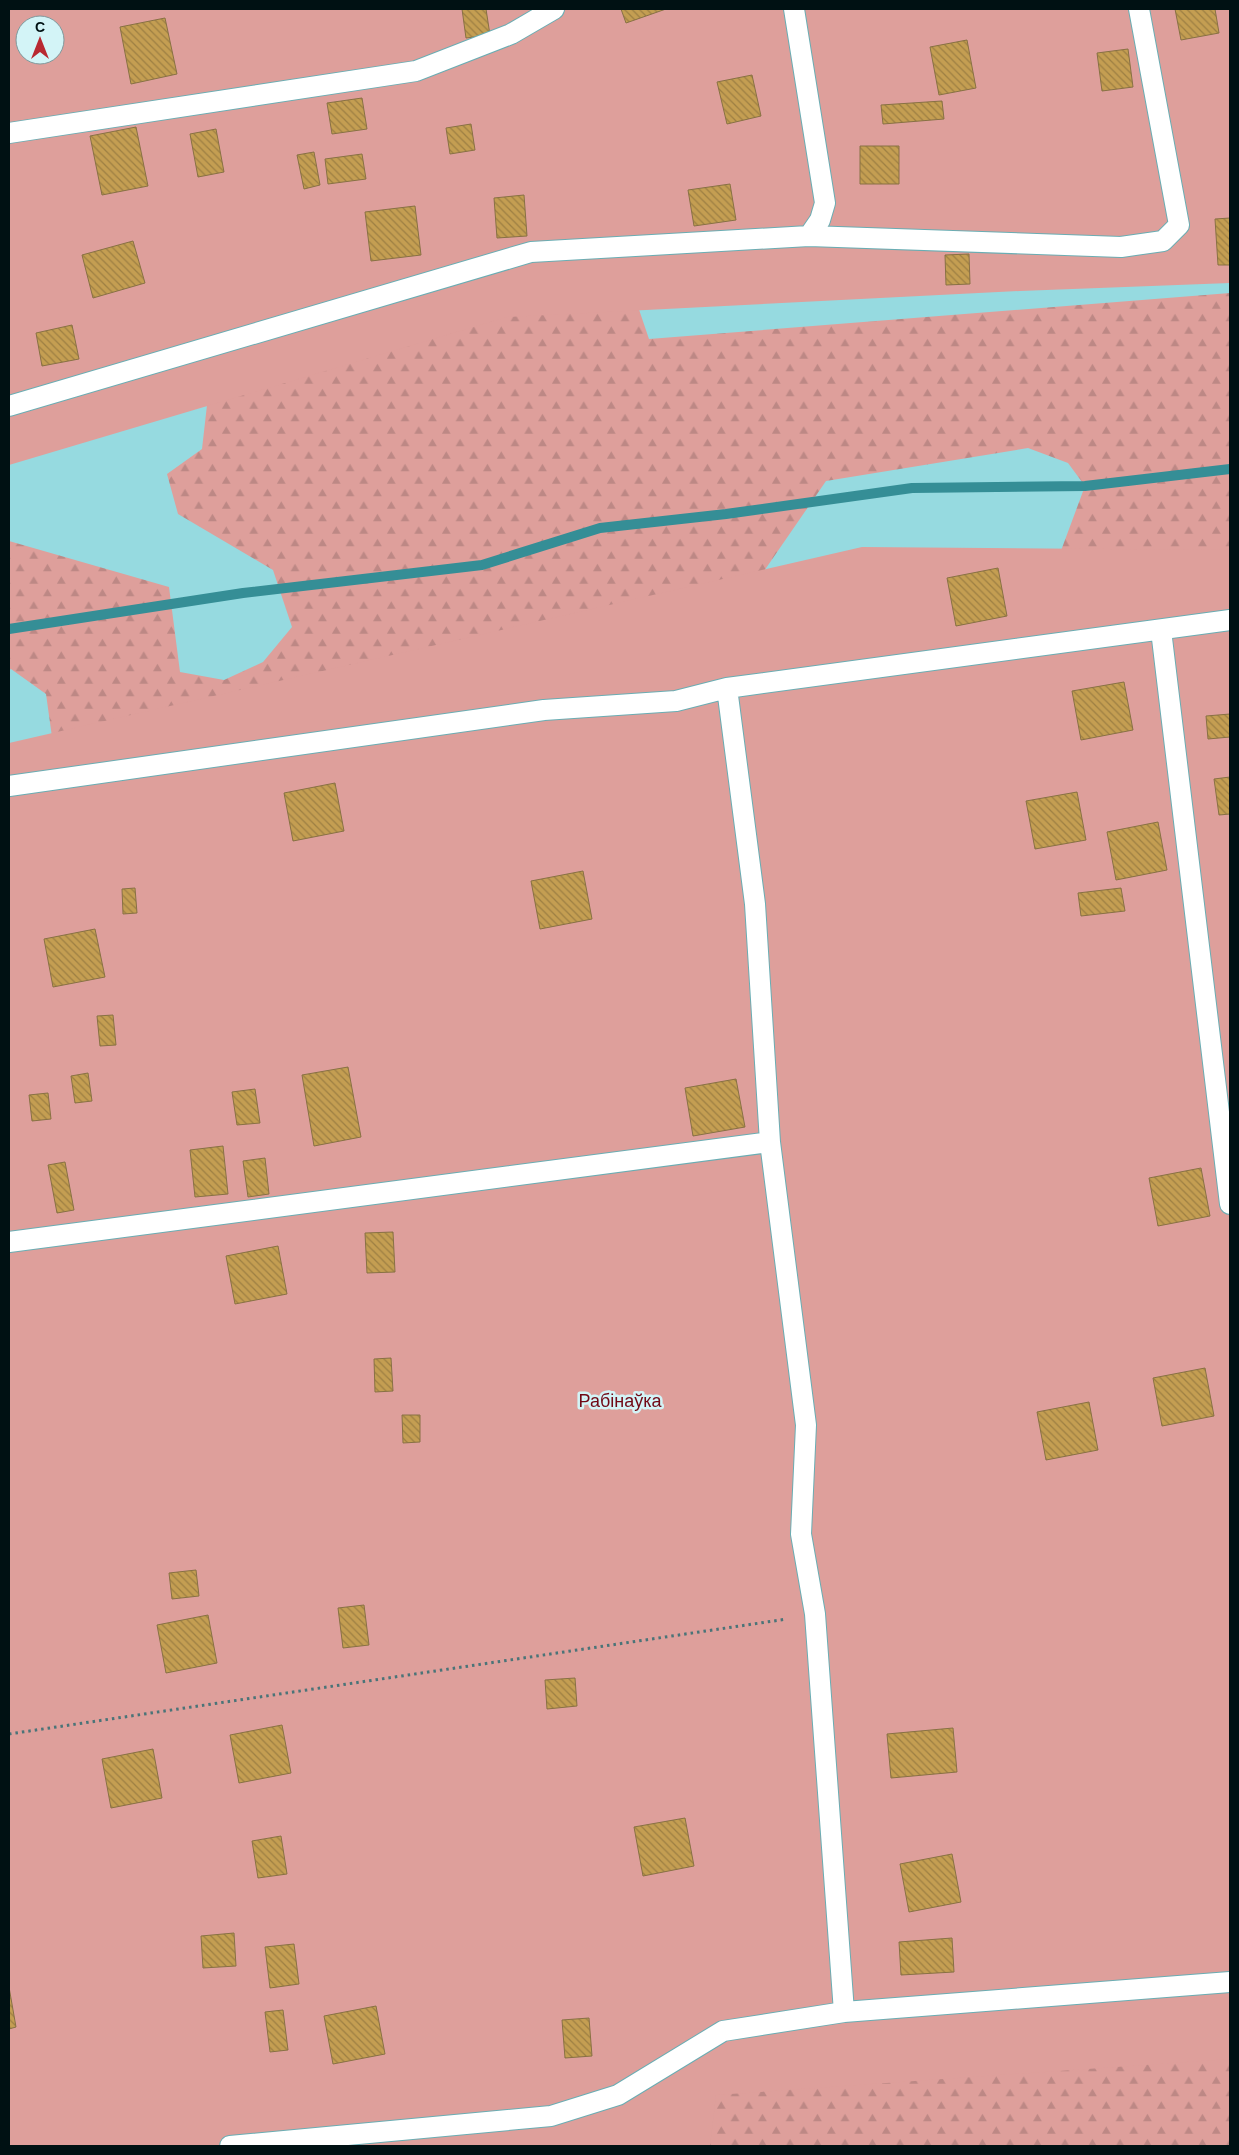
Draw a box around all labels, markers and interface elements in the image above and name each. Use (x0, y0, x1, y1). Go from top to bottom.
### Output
north arrow (15, 15, 65, 65)
text: С (35, 18, 45, 36)
park label: Рабінаўка (579, 1389, 662, 1413)

